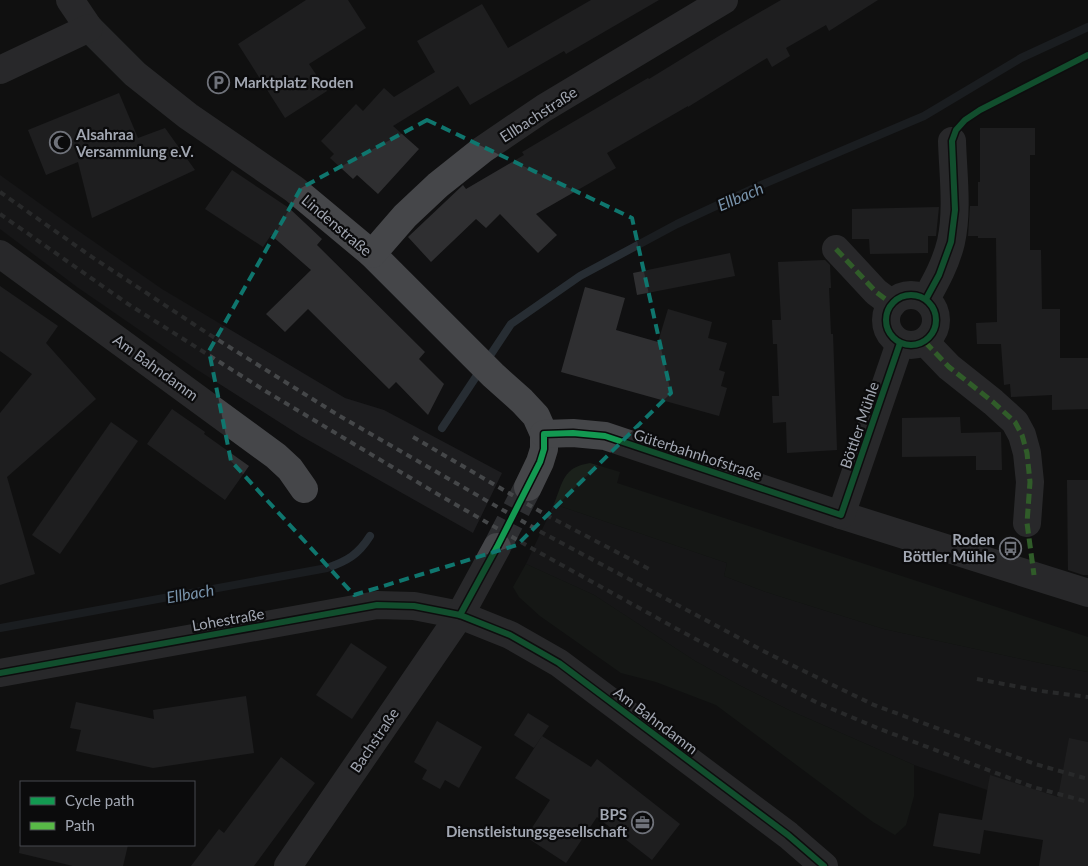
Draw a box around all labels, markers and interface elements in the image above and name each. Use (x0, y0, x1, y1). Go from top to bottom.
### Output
parking icon: Marktplatz Roden (206, 70, 230, 94)
place label: Marktplatz Roden (234, 73, 353, 91)
street label: Ellbachstraße (496, 82, 580, 146)
place label: Alsahraa Versammlung e.V. (75, 125, 194, 160)
mosque icon: Alsahraa Versammlung e.V. (48, 131, 72, 155)
water label: Ellbach (714, 178, 766, 214)
street label: Lindenstraße (298, 191, 376, 259)
street label: Am Bahndamm (110, 330, 202, 404)
street label: Böttler Mühle (836, 379, 882, 471)
street label: Güterbahnhofstraße (632, 425, 764, 483)
place label: Roden Böttler Mühle (903, 530, 995, 565)
bus stop icon: Roden Böttler Mühle (999, 536, 1023, 560)
water label: Ellbach (165, 579, 215, 607)
street label: Lohestraße (190, 604, 266, 634)
street label: Am Bahndamm (610, 683, 702, 757)
street label: Bachstraße (346, 704, 402, 776)
legend (20, 781, 195, 846)
text: Cycle path (65, 791, 134, 809)
place label: BPS Dienstleistungsgesellschaft (446, 805, 627, 840)
office icon: BPS Dienstleistungsgesellschaft (631, 811, 655, 835)
text: Path (65, 816, 95, 834)

